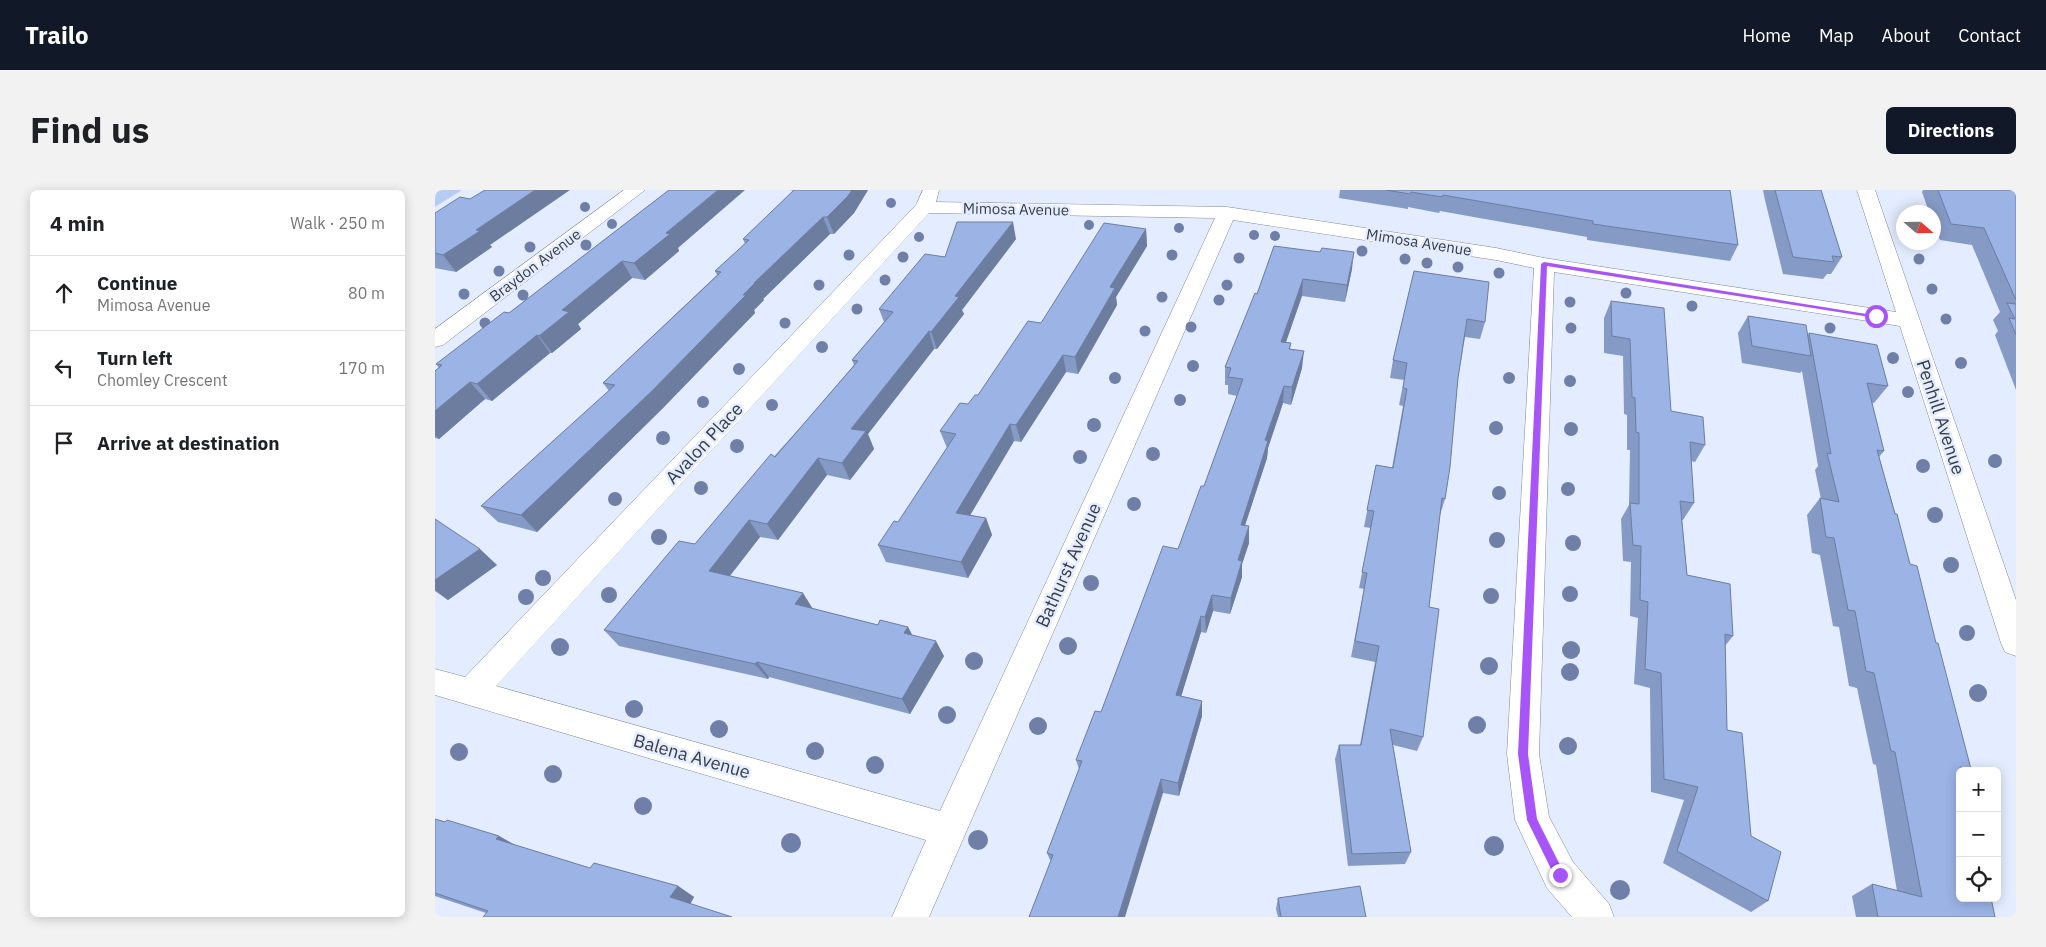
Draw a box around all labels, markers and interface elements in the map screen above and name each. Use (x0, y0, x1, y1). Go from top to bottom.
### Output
text: Trailo (25, 19, 89, 51)
text: Home (1743, 24, 1791, 47)
text: Map (1819, 24, 1854, 47)
text: About (1882, 24, 1930, 47)
text: Contact (1958, 24, 2021, 47)
text: Find us (30, 107, 149, 153)
button: Directions (1886, 107, 2016, 154)
street label: Mimosa Avenue (963, 199, 1069, 219)
north arrow (1896, 205, 1941, 250)
text: 4 min (50, 209, 105, 237)
text: Walk · 250 m (290, 213, 385, 233)
street label: Braydon Avenue (485, 224, 585, 306)
street label: Mimosa Avenue (1365, 224, 1473, 260)
text: Continue (97, 271, 177, 295)
icon: ahead (50, 279, 78, 307)
text: 80 m (348, 283, 385, 303)
text: Mimosa Avenue (97, 295, 210, 315)
route start (1865, 305, 1888, 328)
text: Turn left (97, 346, 173, 370)
icon: left (50, 354, 78, 382)
street label: Penhill Avenue (1912, 357, 1970, 477)
text: 170 m (338, 358, 385, 378)
text: Chomley Crescent (97, 370, 228, 390)
street label: Avalon Place (660, 397, 748, 489)
icon: arrive (50, 429, 78, 457)
text: Arrive at destination (97, 431, 280, 455)
street label: Bathurst Avenue (1030, 499, 1106, 631)
street label: Balena Avenue (631, 728, 753, 784)
map controls (1956, 767, 2001, 902)
button: + (1956, 767, 2001, 812)
button: − (1956, 812, 2001, 857)
button: locate (1956, 857, 2001, 902)
route end (1549, 864, 1572, 887)

